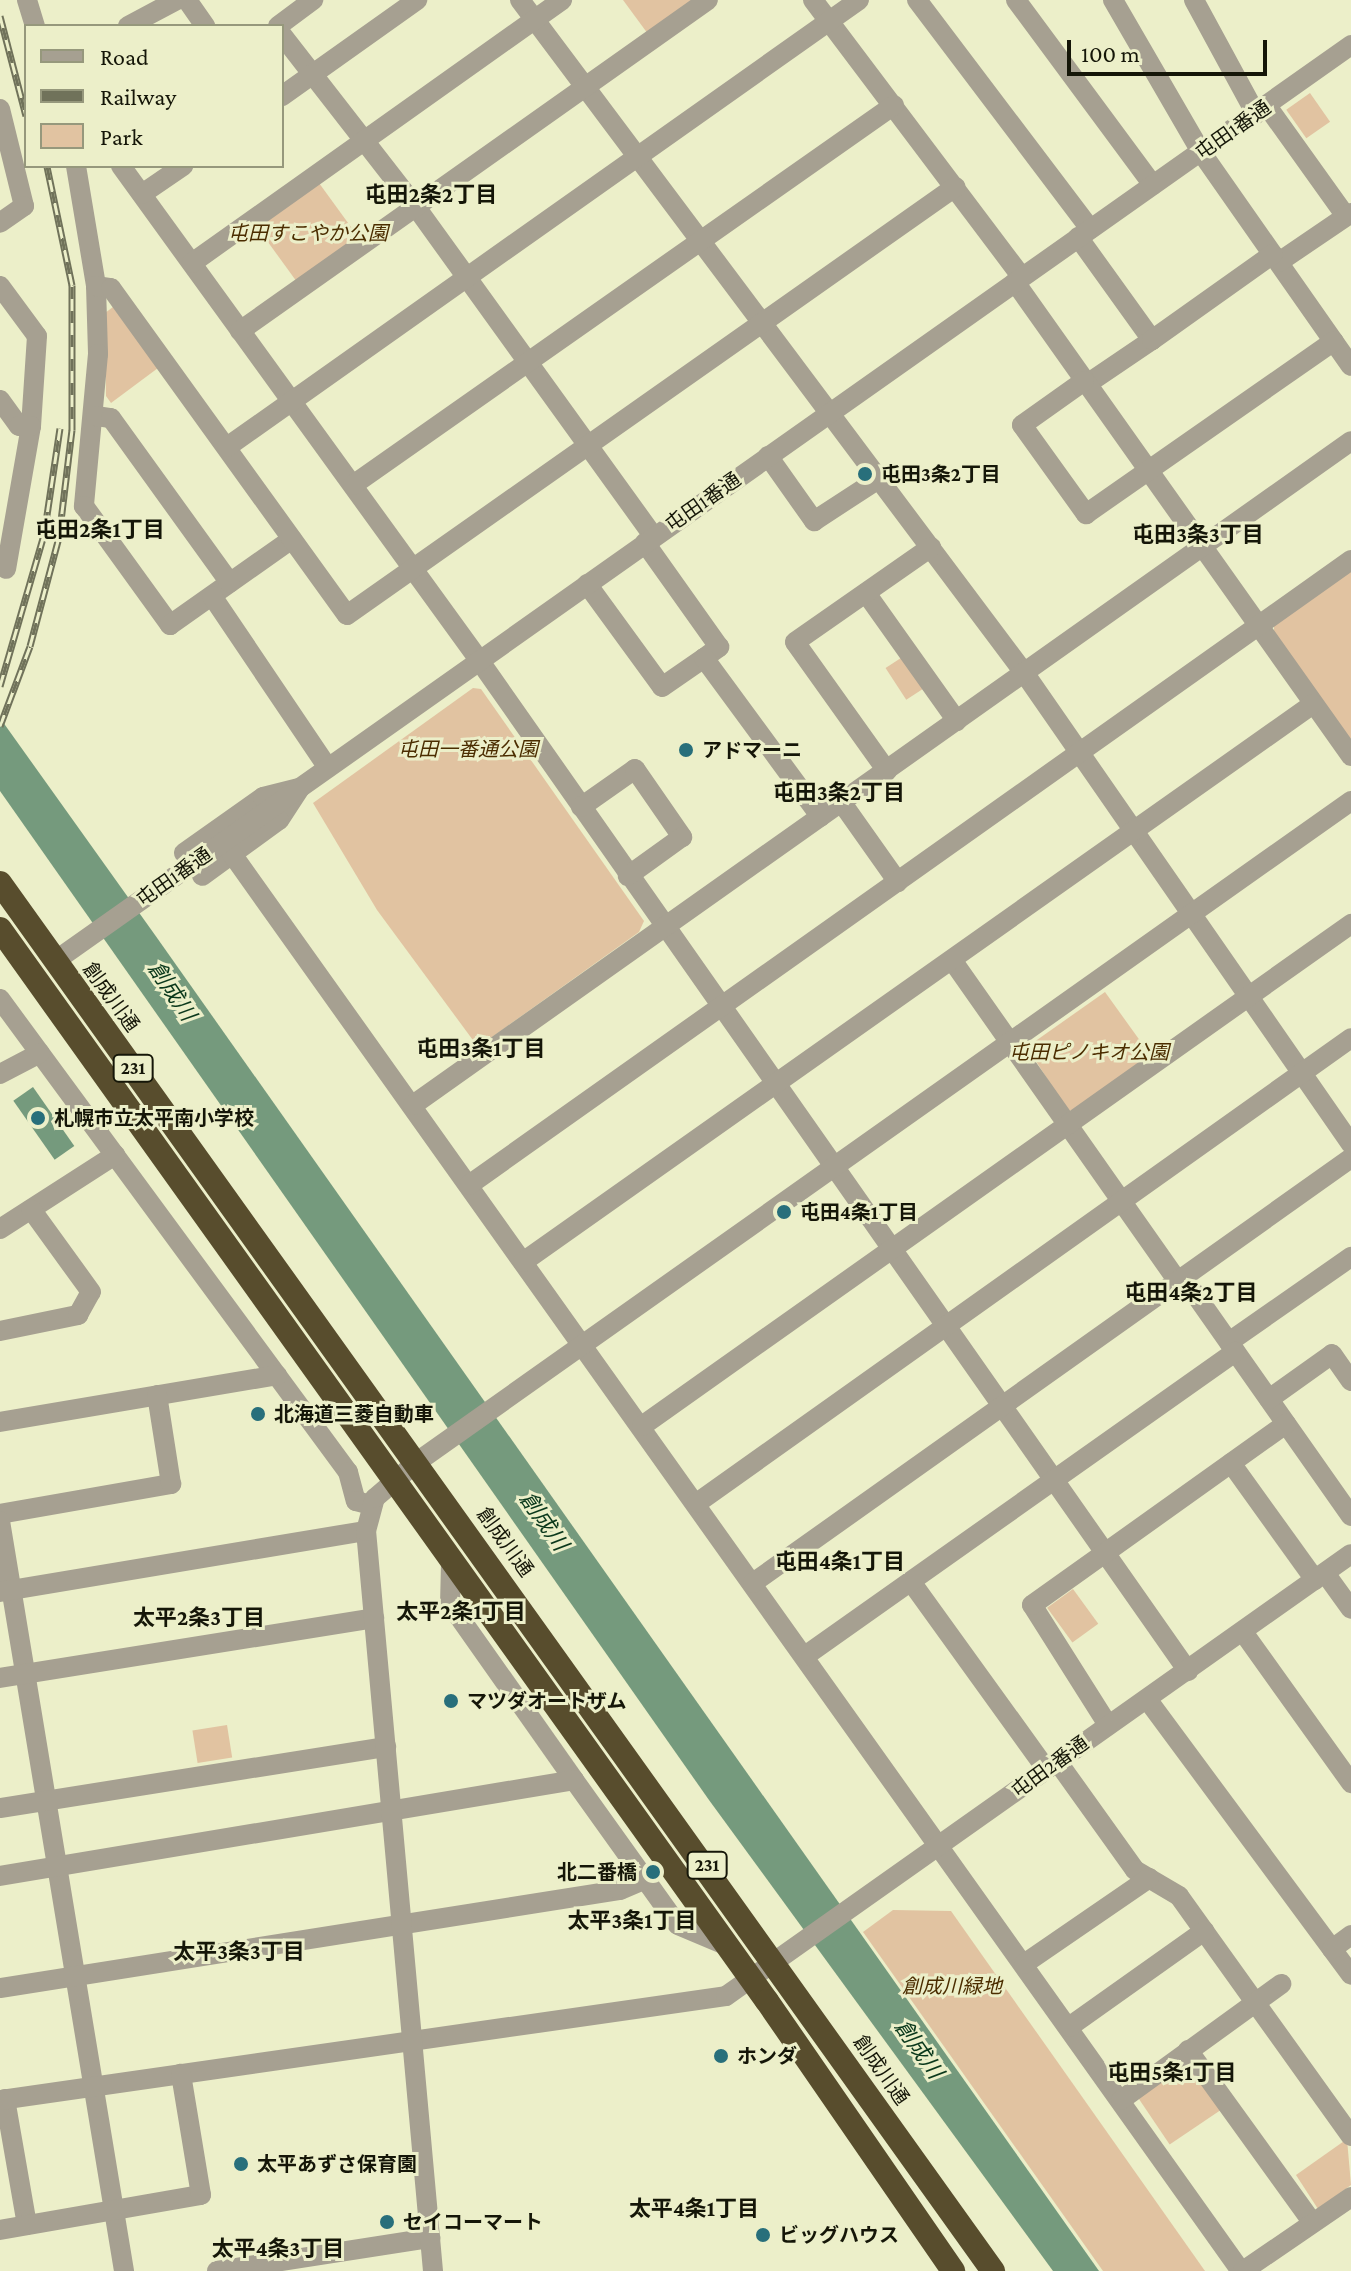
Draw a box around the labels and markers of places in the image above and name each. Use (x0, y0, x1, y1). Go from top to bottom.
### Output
place label: 屯田3条2丁目 (881, 462, 1001, 486)
marker: 屯田3条2丁目 (856, 465, 874, 483)
place label: アドマーニ (702, 738, 802, 762)
marker: アドマーニ (677, 741, 695, 759)
place label: 札幌市立太平南小学校 (54, 1106, 254, 1130)
marker: 札幌市立太平南小学校 (29, 1109, 47, 1127)
place label: 屯田4条1丁目 (800, 1200, 918, 1224)
marker: 屯田4条1丁目 (775, 1203, 793, 1221)
place label: 北海道三菱自動車 (274, 1402, 434, 1426)
marker: 北海道三菱自動車 (249, 1405, 267, 1423)
place label: マツダオートザム (467, 1689, 627, 1713)
marker: マツダオートザム (442, 1692, 460, 1710)
place label: 北二番橋 (557, 1860, 637, 1884)
marker: 北二番橋 (644, 1863, 662, 1881)
place label: ホンダ (737, 2044, 797, 2068)
marker: ホンダ (712, 2047, 730, 2065)
place label: 太平あずさ保育園 (257, 2152, 417, 2176)
marker: 太平あずさ保育園 (232, 2155, 250, 2173)
place label: セイコーマート (403, 2210, 543, 2234)
marker: セイコーマート (378, 2213, 396, 2231)
place label: ビッグハウス (779, 2223, 899, 2247)
marker: ビッグハウス (754, 2226, 772, 2244)

